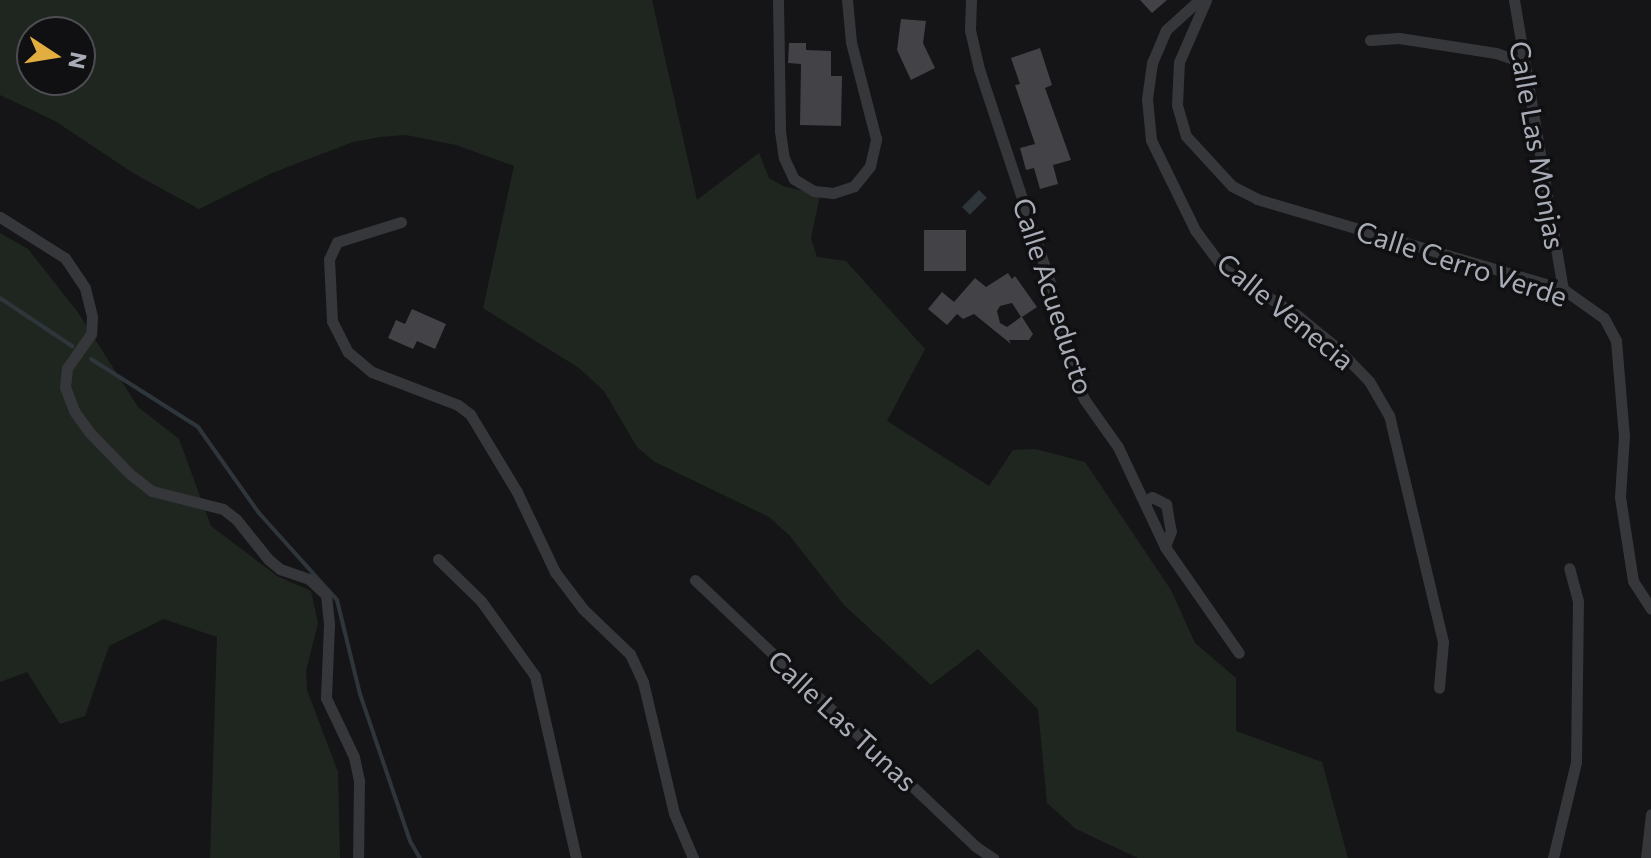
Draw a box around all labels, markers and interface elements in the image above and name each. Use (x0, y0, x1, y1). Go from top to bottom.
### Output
north arrow (16, 16, 96, 96)
street label: Calle Las Monjas (1503, 38, 1573, 252)
text: N (63, 50, 93, 72)
street label: Calle Acueducto (1006, 193, 1102, 399)
street label: Calle Cerro Verde (1352, 213, 1572, 313)
street label: Calle Venecia (1211, 245, 1361, 377)
street label: Calle Las Tunas (761, 642, 925, 798)

